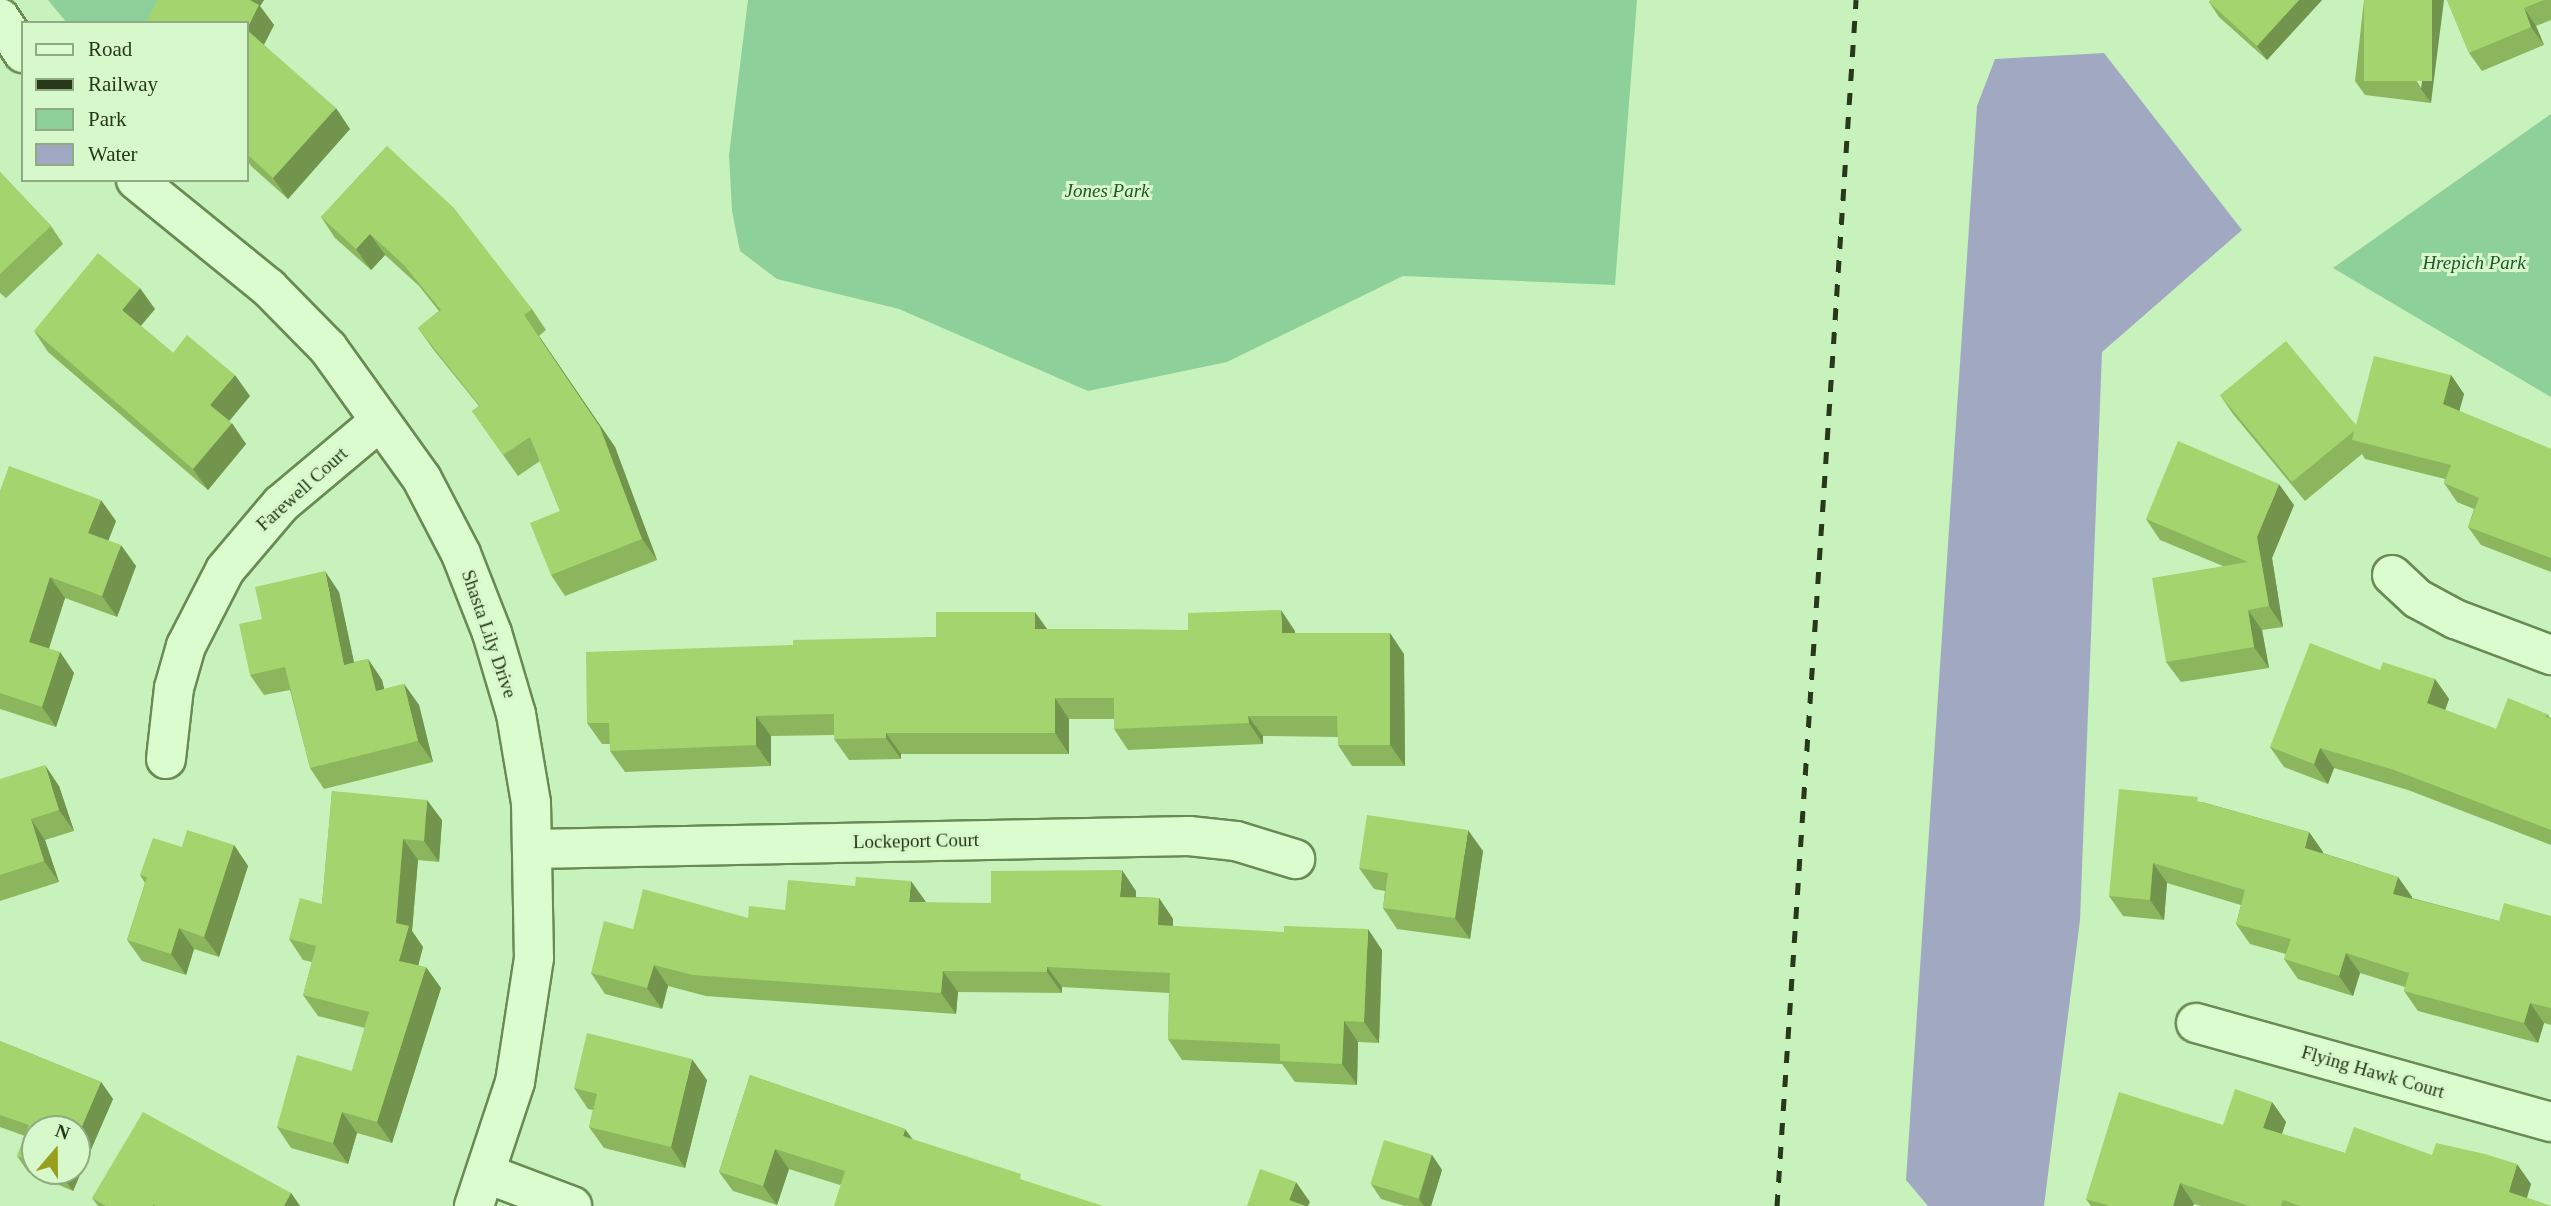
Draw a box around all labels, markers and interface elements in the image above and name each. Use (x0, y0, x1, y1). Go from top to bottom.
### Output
legend (21, 21, 248, 182)
text: Road (88, 37, 132, 61)
text: Railway (88, 72, 158, 96)
text: Park (88, 107, 127, 131)
text: Water (88, 142, 138, 166)
park label: Jones Park (1065, 180, 1149, 202)
park label: Hrepich Park (2422, 252, 2526, 274)
street label: Farewell Court (252, 442, 352, 536)
street label: Shasta Lily Drive (456, 567, 522, 701)
street label: Lockeport Court (853, 829, 979, 853)
street label: Flying Hawk Court (2299, 1041, 2447, 1103)
north arrow (21, 1115, 91, 1185)
text: N (53, 1119, 73, 1144)

